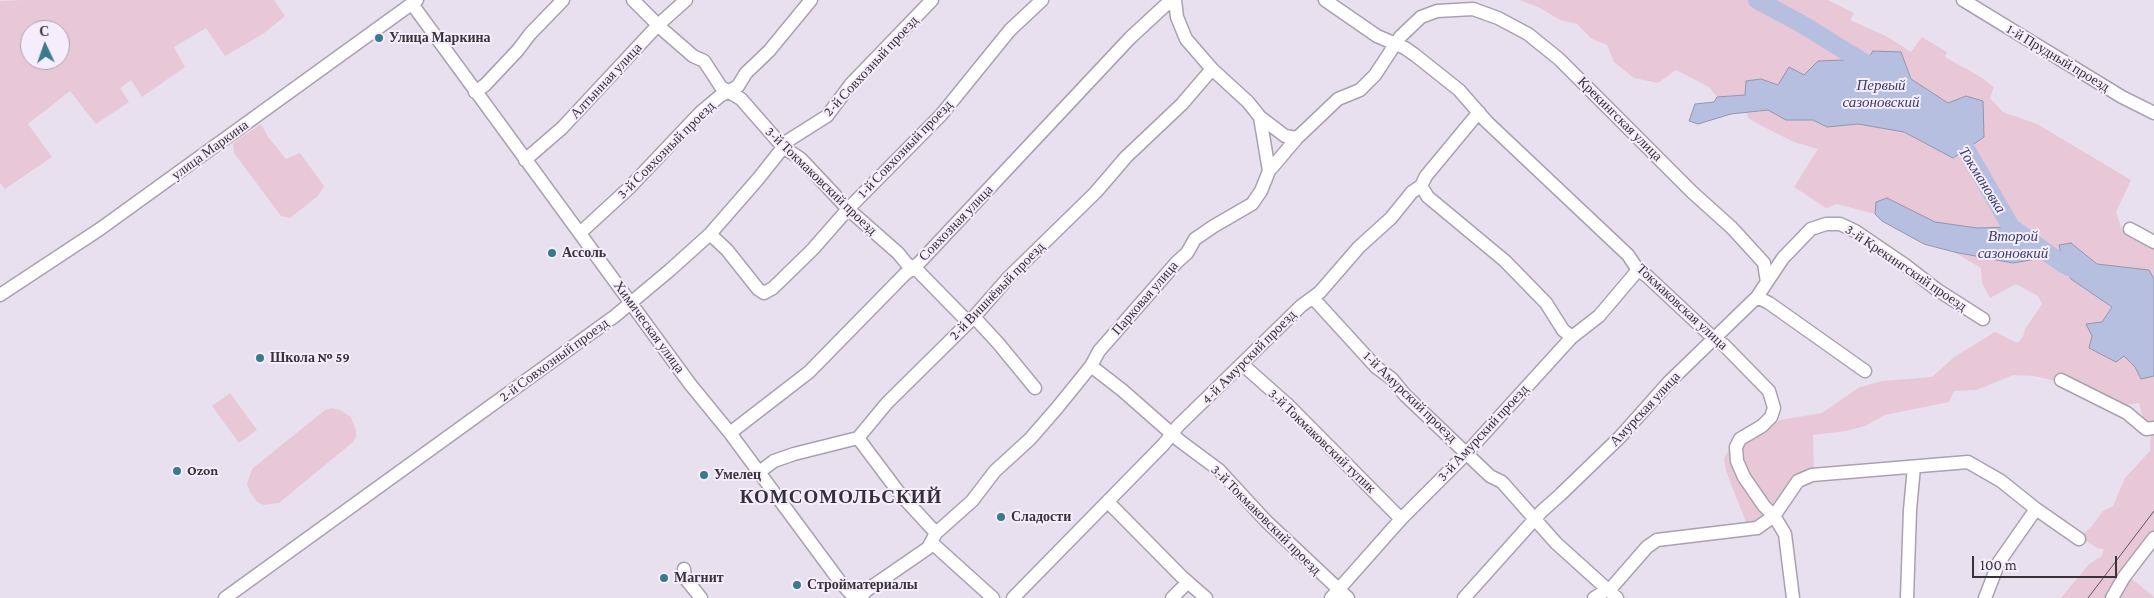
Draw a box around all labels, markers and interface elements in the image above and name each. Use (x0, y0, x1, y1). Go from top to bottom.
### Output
street label: 2-й Совхозный проезд (820, 12, 922, 120)
north arrow (20, 20, 70, 70)
street label: 1-й Прудный проезд (2003, 21, 2113, 95)
text: С (39, 23, 50, 39)
place label: Улица Маркина (389, 30, 491, 46)
marker: Улица Маркина (373, 32, 385, 44)
street label: Алтынная улица (567, 40, 645, 122)
street label: Крекингская улица (1574, 73, 1666, 165)
water label: Первый сазоновский (1843, 76, 1919, 111)
street label: 1-й Совхозный проезд (854, 97, 956, 201)
street label: 3-й Совхозный проезд (614, 98, 718, 202)
street label: улица Маркина (168, 117, 252, 183)
street label: 3-й Токмаковский проезд (762, 123, 880, 239)
water label: Токмановка (1954, 143, 2010, 217)
street label: Совхозная улица (915, 181, 997, 265)
street label: 3-й Крекингский проезд (1842, 221, 1970, 315)
water label: Второй сазоновкий (1978, 227, 2048, 262)
street label: 2-й Вишнёвый проезд (946, 238, 1048, 344)
place label: Ассоль (562, 245, 606, 261)
marker: Ассоль (546, 247, 558, 259)
street label: Парковая улица (1108, 258, 1182, 338)
street label: Токмаковская улица (1633, 260, 1731, 354)
street label: Химическая улица (610, 277, 688, 377)
street label: 4-й Амурский проезд (1198, 306, 1300, 408)
street label: 2-й Совхозный проезд (496, 315, 612, 405)
street label: 1-й Амурский проезд (1360, 348, 1460, 446)
place label: Школа № 59 (270, 350, 350, 366)
marker: Школа № 59 (254, 352, 266, 364)
street label: Амурская улица (1606, 368, 1684, 450)
street label: 3-й Амурский проезд (1434, 381, 1532, 485)
street label: 3-й Токмаковский тупик (1265, 385, 1379, 497)
street label: 3-й Токмаковский проезд (1207, 461, 1325, 579)
place label: Ozon (187, 463, 218, 479)
marker: Ozon (171, 465, 183, 477)
place label: Умелец (714, 467, 761, 483)
marker: Умелец (698, 469, 710, 481)
district label: КОМСОМОЛЬСКИЙ (738, 486, 944, 508)
place label: Сладости (1011, 509, 1071, 525)
marker: Сладости (995, 511, 1007, 523)
scale bar (1974, 546, 2119, 578)
text: 100 m (1980, 557, 2017, 573)
place label: Магнит (674, 570, 724, 586)
marker: Магнит (658, 572, 670, 584)
place label: Стройматериалы (807, 577, 918, 593)
marker: Стройматериалы (791, 579, 803, 591)

